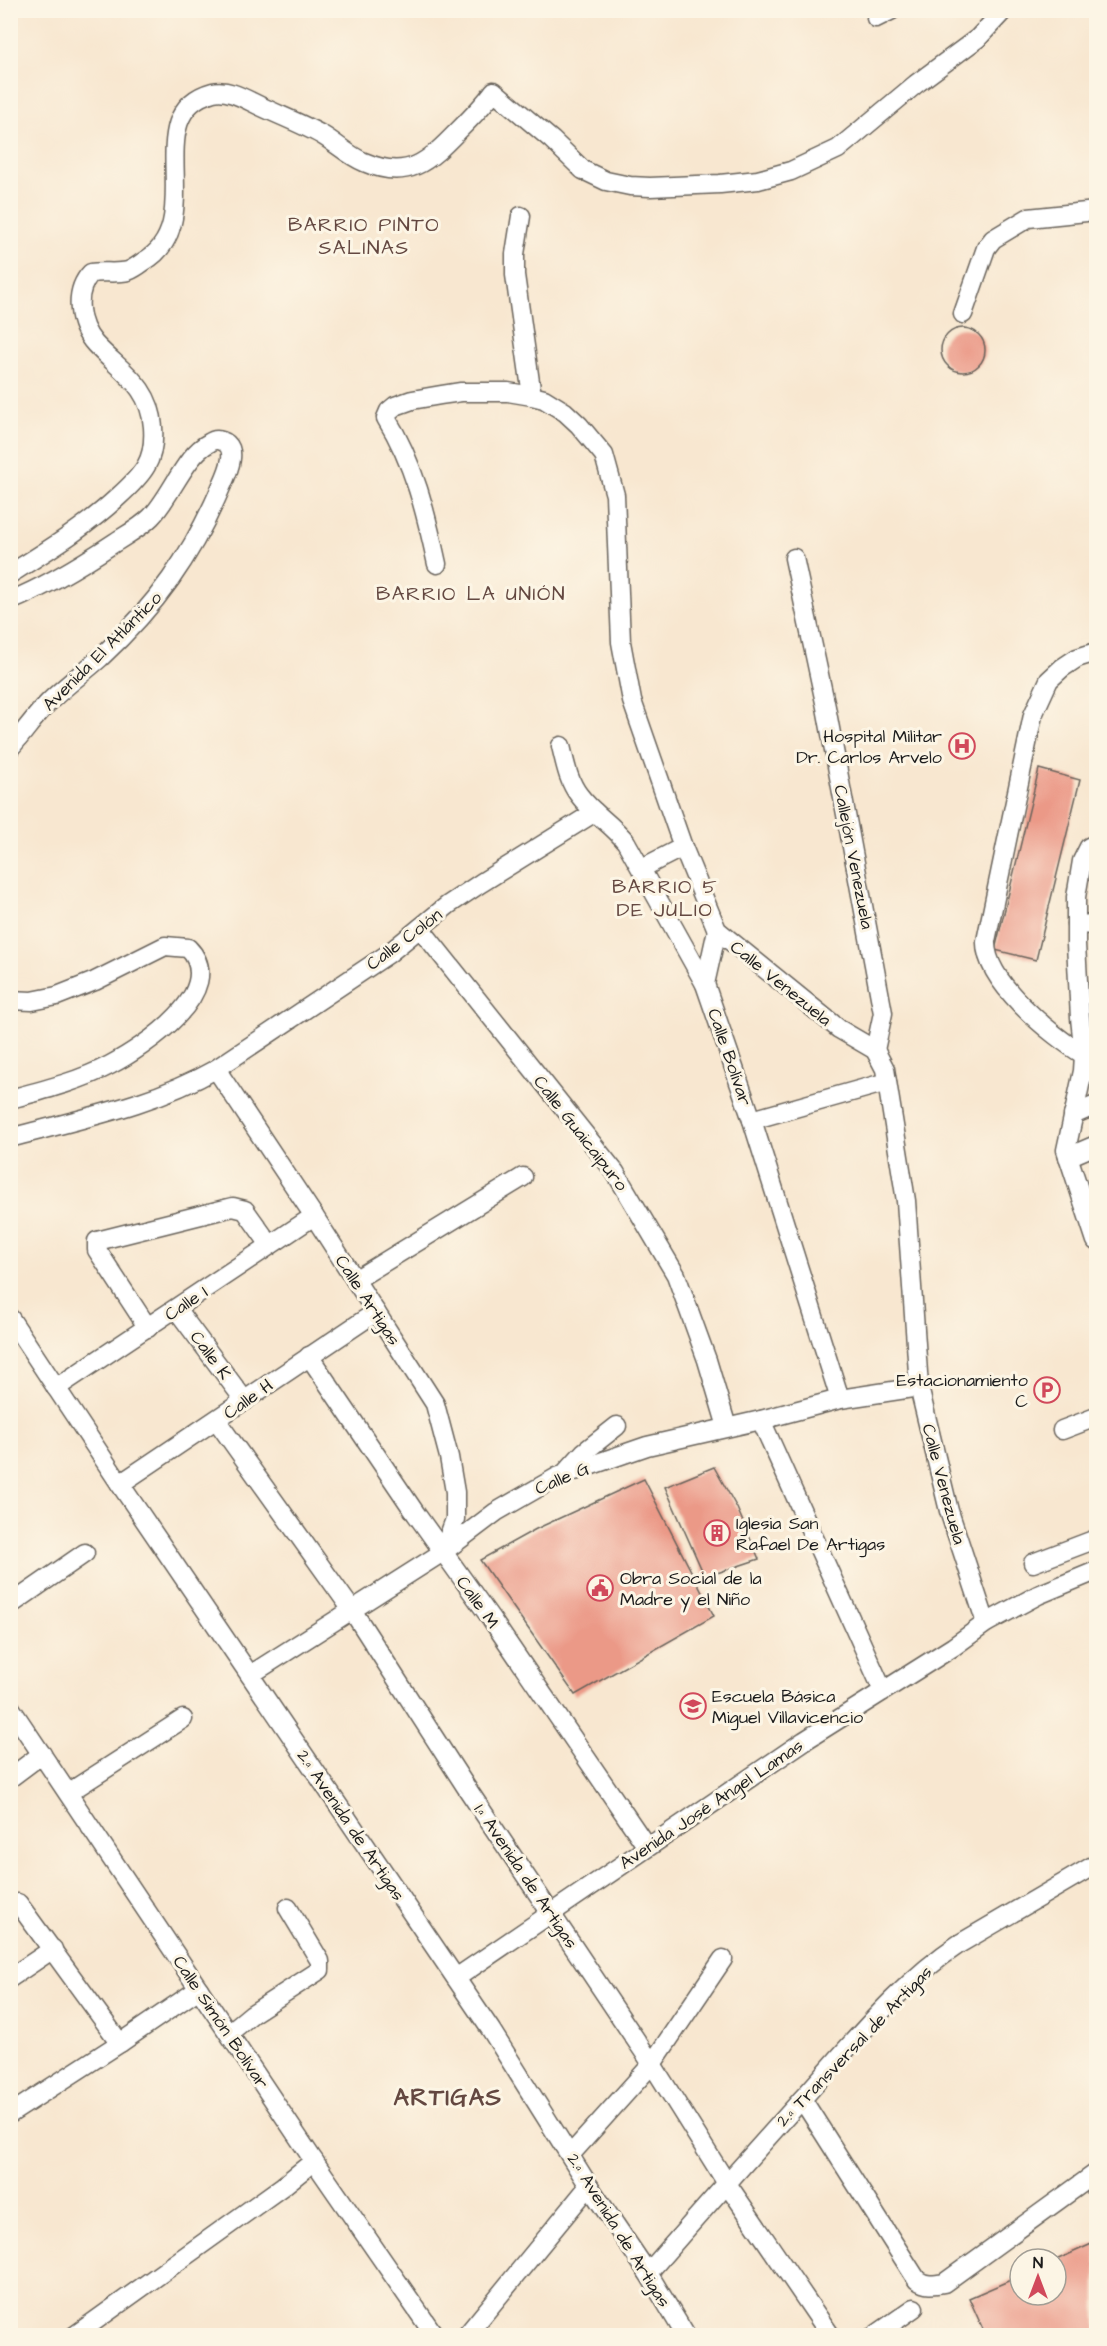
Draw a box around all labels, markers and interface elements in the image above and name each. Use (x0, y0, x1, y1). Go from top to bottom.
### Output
district label: BARRIO PINTO SALINAS (288, 211, 440, 262)
district label: BARRIO LA UNIÓN (376, 580, 566, 608)
street label: Avenida El Atlántico (37, 586, 168, 717)
place label: Hospital Militar Dr. Carlos Arvelo (796, 724, 942, 770)
hospital icon: Hospital Militar Dr. Carlos Arvelo (947, 731, 977, 761)
street label: Callejón Venezuela (827, 783, 880, 931)
district label: BARRIO 5 DE JULIO (612, 873, 718, 924)
street label: Calle Colón (361, 903, 448, 976)
street label: Calle Venezuela (725, 935, 837, 1032)
street label: Calle Bolívar (701, 1005, 758, 1109)
street label: Calle Guaicaipuro (528, 1070, 634, 1196)
street label: Calle Artigas (328, 1250, 406, 1351)
street label: Calle I (160, 1280, 213, 1327)
street label: Calle K (184, 1326, 237, 1385)
place label: Estacionamiento C (897, 1368, 1028, 1414)
street label: Calle H (218, 1373, 278, 1426)
parking icon: Estacionamiento C (1032, 1375, 1062, 1405)
street label: Calle Venezuela (915, 1421, 972, 1547)
street label: Calle G (531, 1456, 594, 1501)
place label: Iglesia San Rafael De Artigas (736, 1511, 885, 1558)
building icon: Iglesia San Rafael De Artigas (702, 1518, 732, 1548)
place label: Obra Social de la Madre y el Niño (620, 1566, 762, 1613)
street label: Calle M (450, 1571, 505, 1634)
public building icon: Obra Social de la Madre y el Niño (585, 1573, 615, 1603)
place label: Escuela Básica Miguel Villavicencio (712, 1684, 863, 1731)
school or university icon: Escuela Básica Miguel Villavicencio (678, 1691, 708, 1721)
street label: Avenida José Angel Lamas (614, 1733, 809, 1876)
street label: 2.ª Avenida de Artigas (290, 1745, 411, 1906)
street label: 1.ª Avenida de Artigas (467, 1799, 583, 1954)
street label: Calle Simón Bolívar (167, 1951, 275, 2094)
street label: 2.ª Transversal de Artigas (771, 1960, 939, 2133)
district label: ARTIGAS (394, 2081, 502, 2115)
street label: 2.ª Avenida de Artigas (560, 2148, 676, 2313)
north arrow (1008, 2247, 1068, 2307)
text: N (1033, 2252, 1043, 2274)

